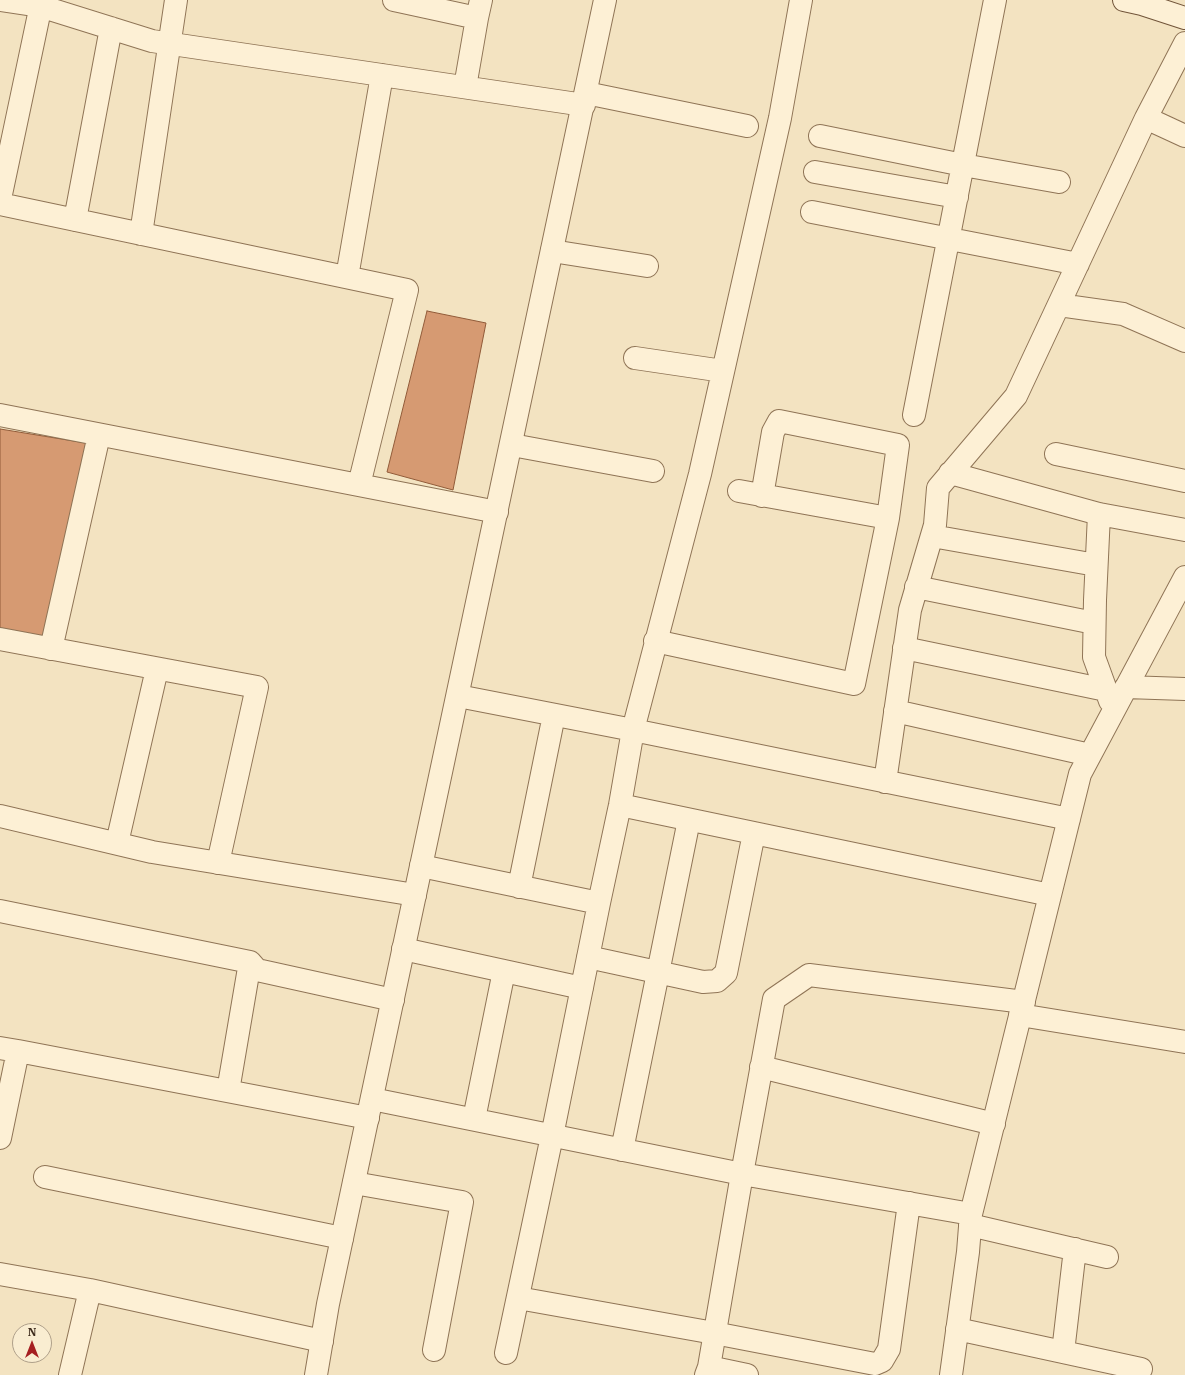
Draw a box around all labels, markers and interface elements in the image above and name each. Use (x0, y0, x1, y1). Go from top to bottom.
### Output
north arrow (12, 1323, 52, 1363)
text: N (28, 1325, 36, 1339)

